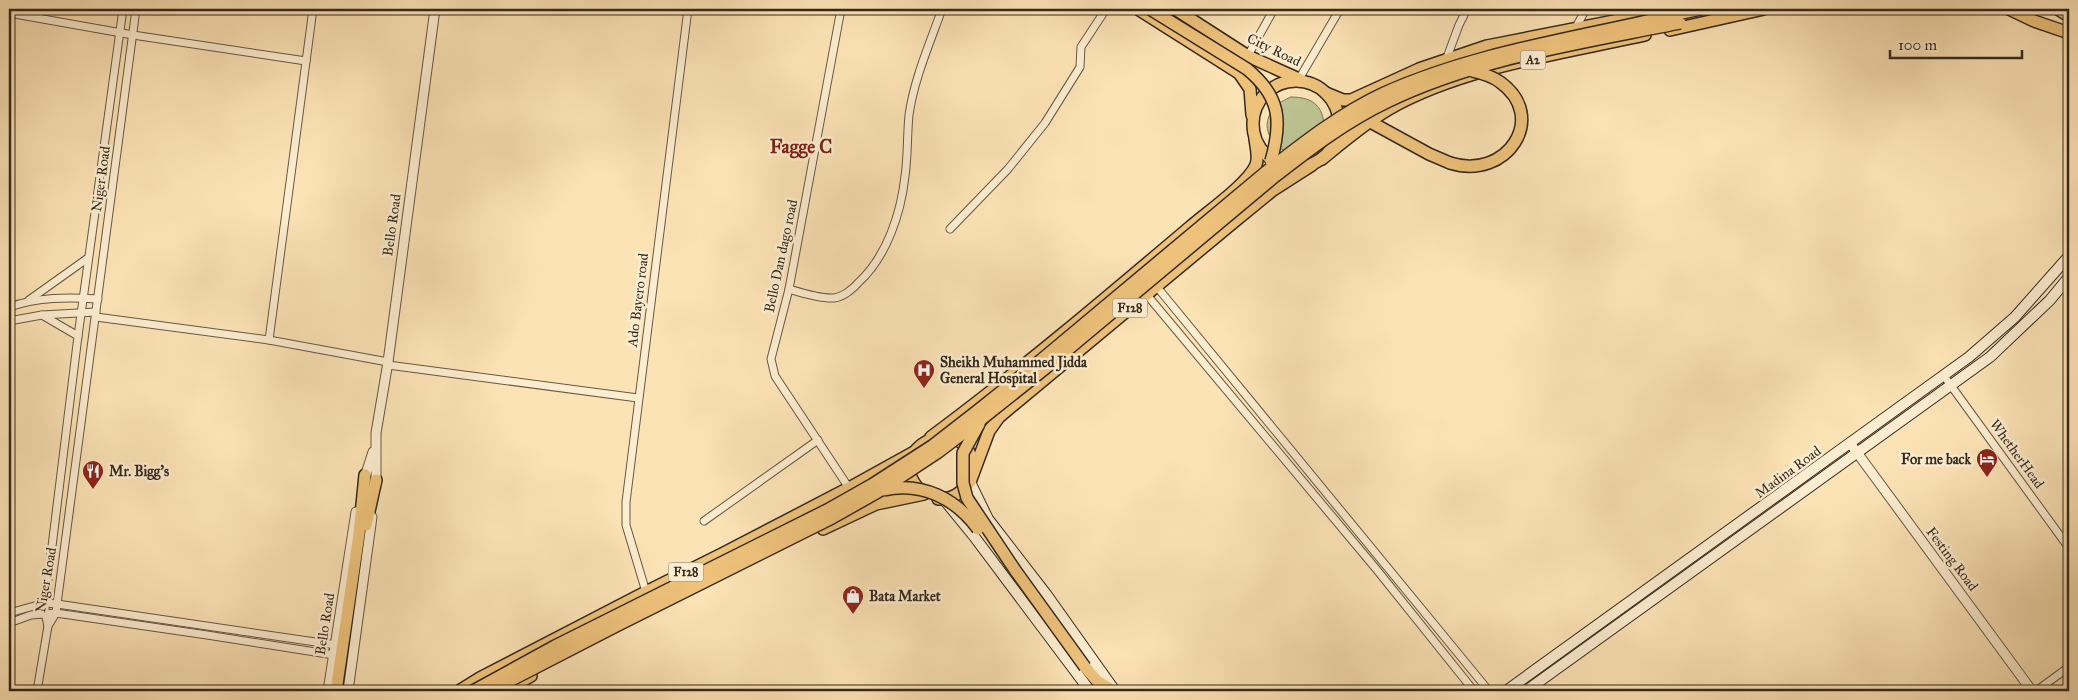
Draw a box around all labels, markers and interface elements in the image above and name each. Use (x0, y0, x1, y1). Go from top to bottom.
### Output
scale bar (1890, 28, 2023, 60)
street label: City Road (1244, 30, 1304, 70)
text: 100 m (1898, 36, 1938, 54)
road number: A2 (1520, 50, 1546, 70)
district label: Fagge C (770, 135, 832, 159)
street label: Niger Road (88, 145, 114, 213)
street label: Bello Road (379, 193, 405, 257)
street label: Bello Dan dago road (761, 198, 801, 314)
street label: Ado Bayero road (624, 252, 652, 349)
road number: F128 (1112, 298, 1148, 318)
place label: Sheikh Muhammed Jidda General Hospital (940, 354, 1088, 388)
hospital icon: Sheikh Muhammed Jidda General Hospital (912, 358, 936, 389)
street label: WhetherHead (1986, 416, 2048, 492)
street label: Madina Road (1752, 442, 1824, 502)
hotel icon: For me back (1975, 447, 1999, 478)
place label: For me back (1901, 451, 1971, 468)
restaurant icon: Mr. Bigg's (81, 459, 105, 490)
place label: Mr. Bigg's (109, 463, 169, 481)
street label: Festing Road (1922, 524, 1982, 594)
street label: Niger Road (32, 546, 60, 614)
road number: F128 (668, 562, 704, 582)
shop icon: Bata Market (841, 584, 865, 615)
place label: Bata Market (869, 588, 941, 605)
street label: Bello Road (312, 592, 338, 656)

